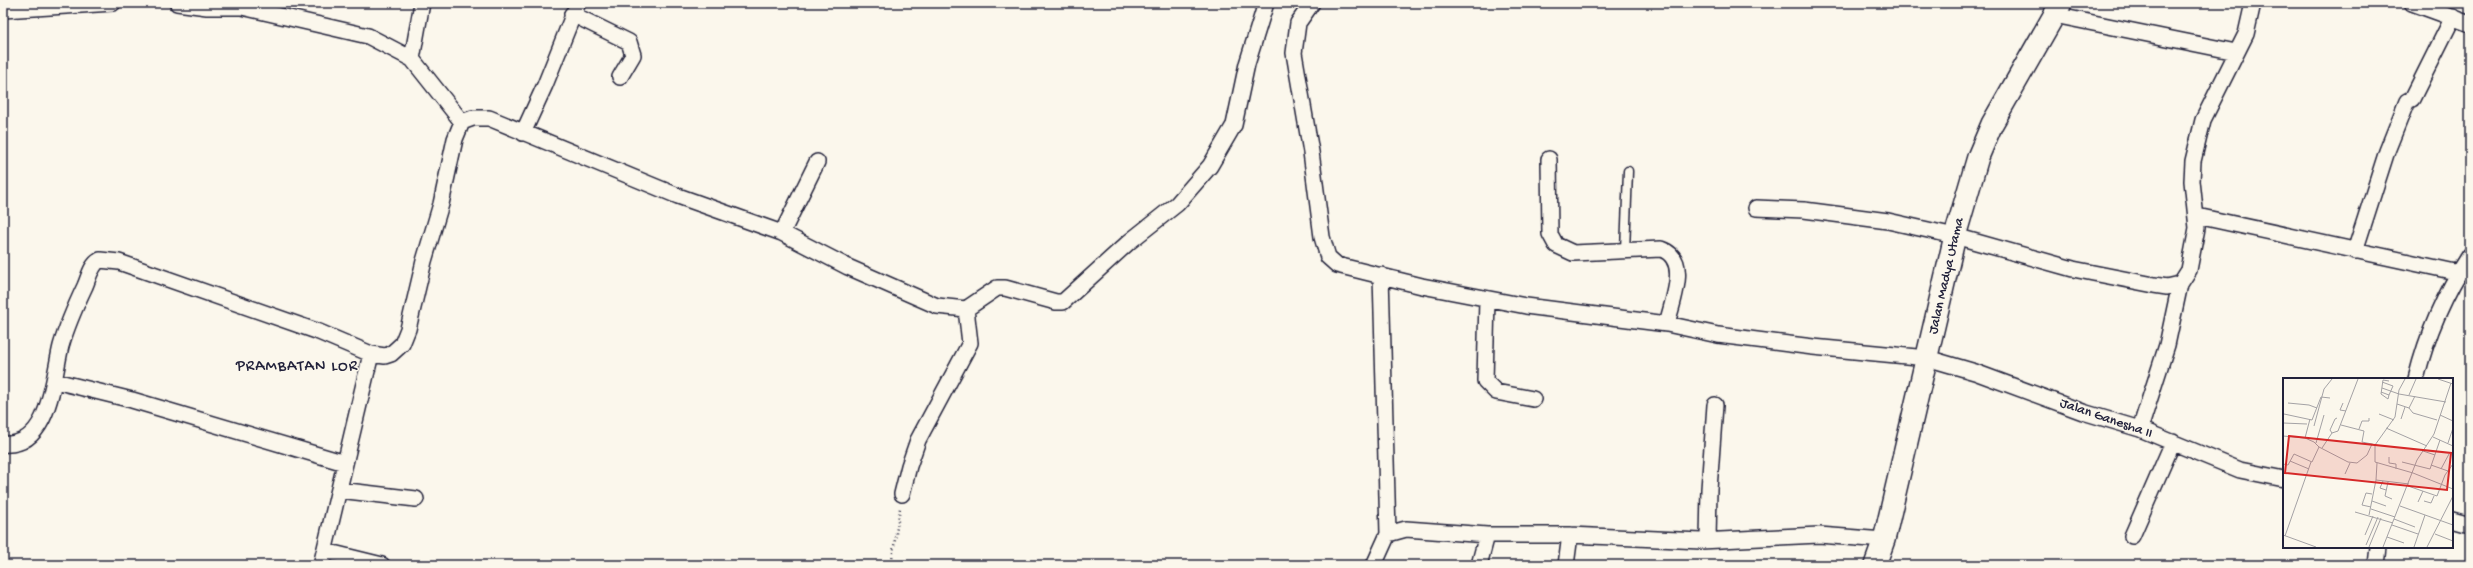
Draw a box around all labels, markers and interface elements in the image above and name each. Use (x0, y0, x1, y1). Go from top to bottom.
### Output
street label: Jalan Madya Utama (1925, 215, 1969, 336)
district label: PRAMBATAN LOR (235, 358, 358, 377)
inset map (2283, 378, 2453, 548)
street label: Jalan Ganesha II (2057, 395, 2155, 443)

